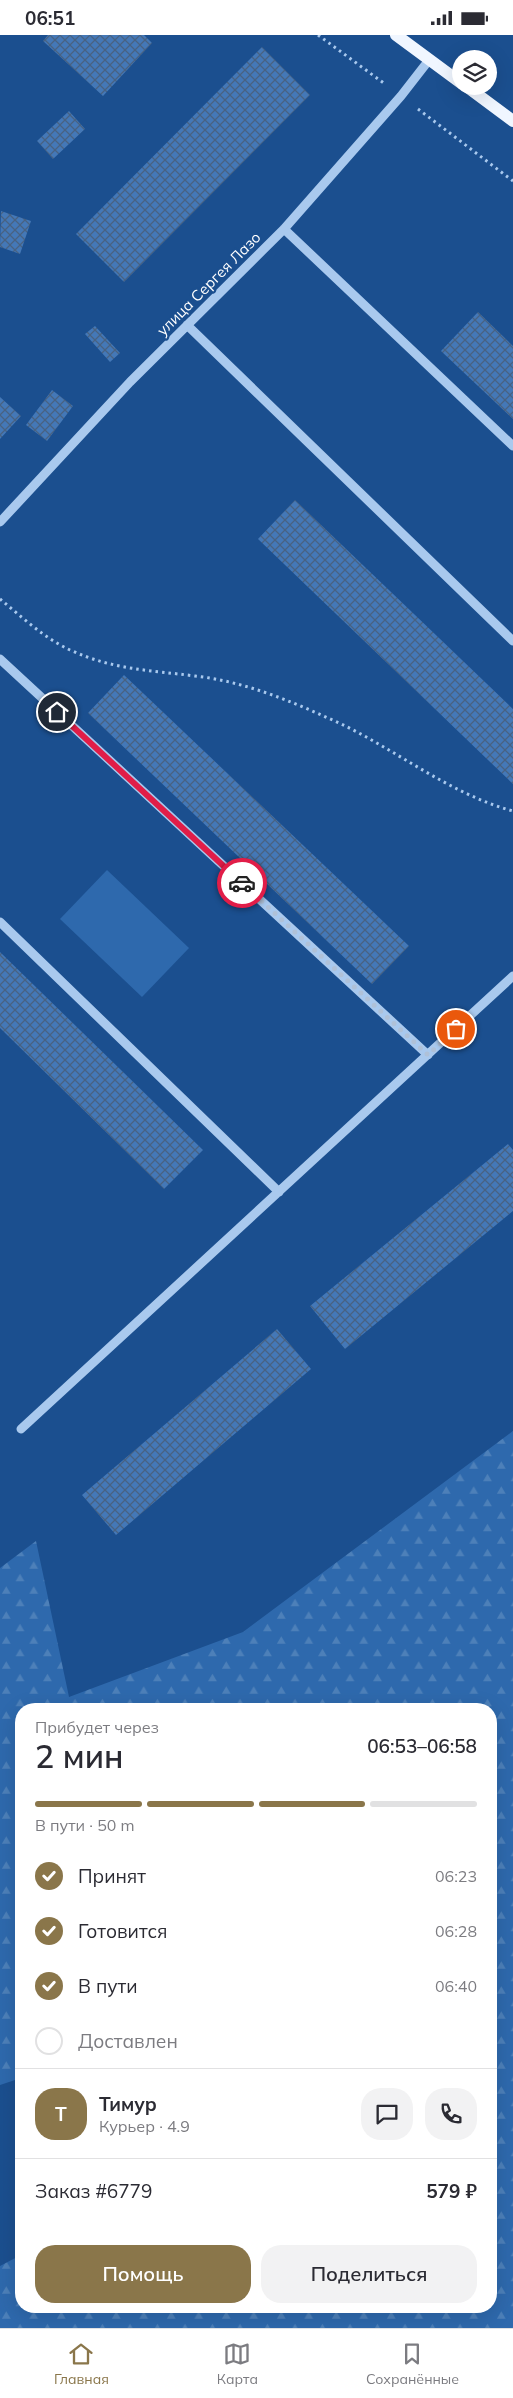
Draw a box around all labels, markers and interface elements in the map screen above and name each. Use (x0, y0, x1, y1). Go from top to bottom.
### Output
text: 06:51 (25, 6, 75, 30)
map controls (452, 50, 497, 95)
button: layers (452, 50, 497, 95)
street label: улица Сергея Лазо (153, 228, 265, 340)
pin (36, 691, 78, 733)
icon: home (43, 698, 71, 726)
courier (217, 858, 267, 908)
icon: car (228, 869, 256, 897)
pin (435, 1008, 477, 1050)
icon: bag (442, 1015, 470, 1043)
text: Прибудет через (35, 1717, 159, 1737)
text: 06:53–06:58 (367, 1734, 477, 1758)
text: 2 мин (35, 1736, 123, 1776)
text: В пути · 50 m (35, 1815, 135, 1835)
icon: check (35, 1862, 63, 1890)
text: Принят (78, 1864, 146, 1888)
text: 06:23 (435, 1866, 477, 1886)
icon: check (35, 1917, 63, 1945)
text: Готовится (78, 1919, 168, 1943)
text: 06:28 (435, 1921, 477, 1941)
icon: check (35, 1972, 63, 2000)
text: В пути (78, 1974, 137, 1998)
text: 06:40 (435, 1976, 477, 1996)
text: Доставлен (78, 2029, 178, 2053)
button: chat (361, 2088, 413, 2140)
button: phone (425, 2088, 477, 2140)
text: Тимур (99, 2092, 157, 2116)
text: Т (55, 2102, 67, 2126)
text: Курьер · 4.9 (99, 2116, 190, 2136)
text: Заказ #6779 (35, 2179, 152, 2203)
text: 579 ₽ (426, 2179, 477, 2203)
button: Помощь (35, 2245, 251, 2303)
button: Поделиться (261, 2245, 477, 2303)
tab: Главная (54, 2340, 109, 2388)
tab: Карта (217, 2340, 258, 2388)
tab: Сохранённые (366, 2340, 459, 2388)

